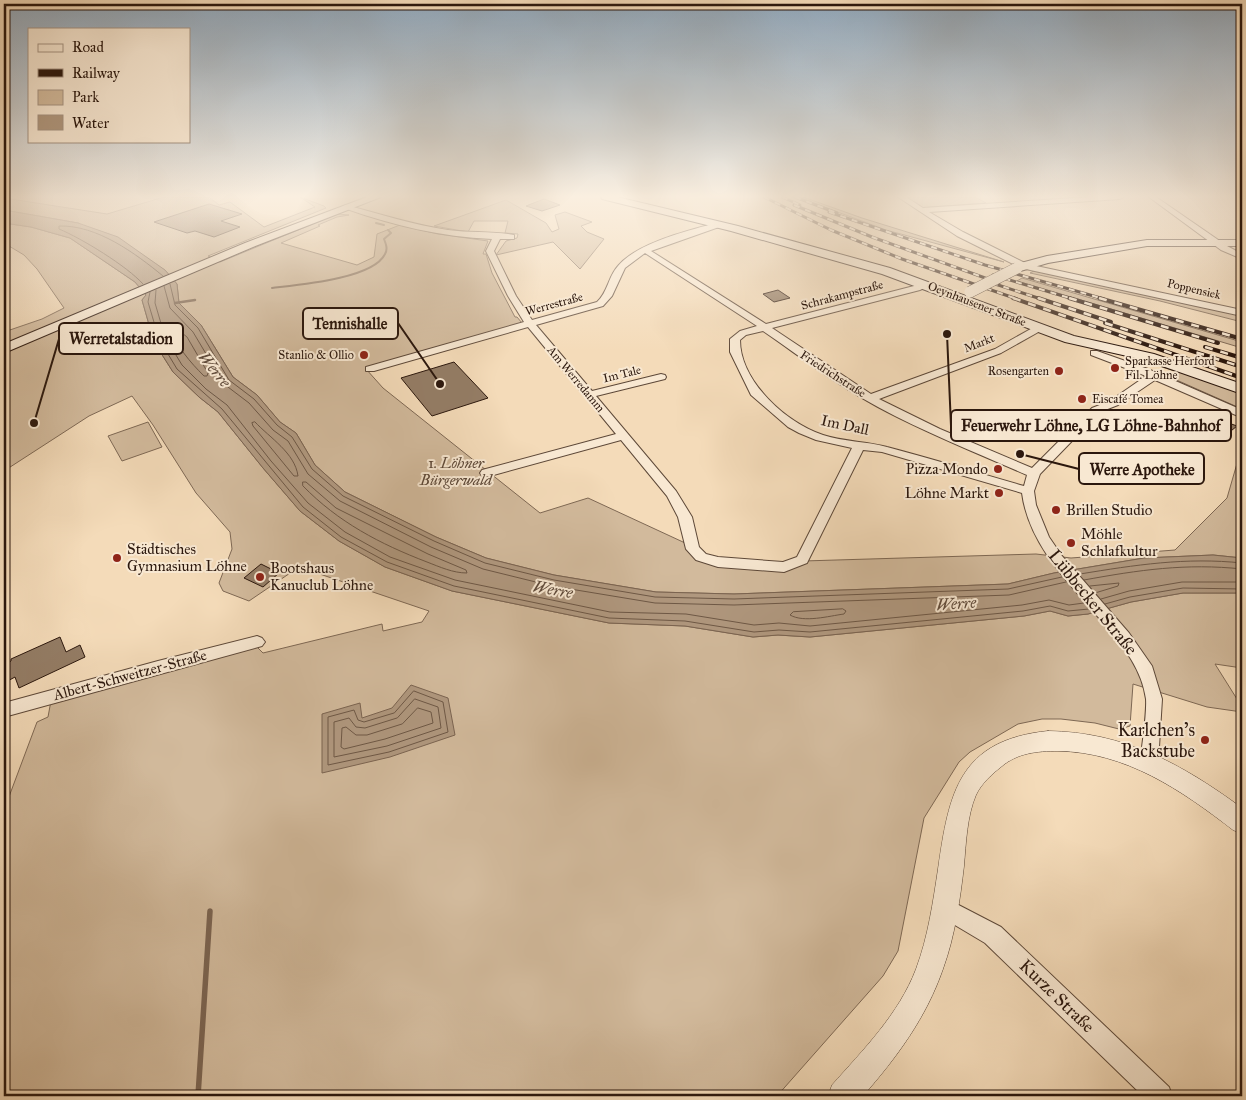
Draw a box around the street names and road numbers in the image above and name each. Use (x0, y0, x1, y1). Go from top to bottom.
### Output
street label: Poppensiek (1166, 276, 1222, 302)
street label: Schrakampstraße (799, 277, 885, 313)
street label: Oeynhausener Straße (926, 279, 1028, 329)
street label: Werrestraße (524, 290, 584, 318)
street label: Markt (962, 331, 997, 355)
street label: Am Werredamm (544, 342, 608, 415)
street label: Friedrichstraße (798, 348, 868, 400)
street label: Im Tale (602, 363, 642, 385)
street label: Im Dall (819, 411, 872, 439)
street label: Lübbecker Straße (1044, 545, 1142, 659)
street label: Albert-Schweitzer-Straße (50, 646, 209, 704)
street label: Kurze Straße (1015, 955, 1099, 1037)

